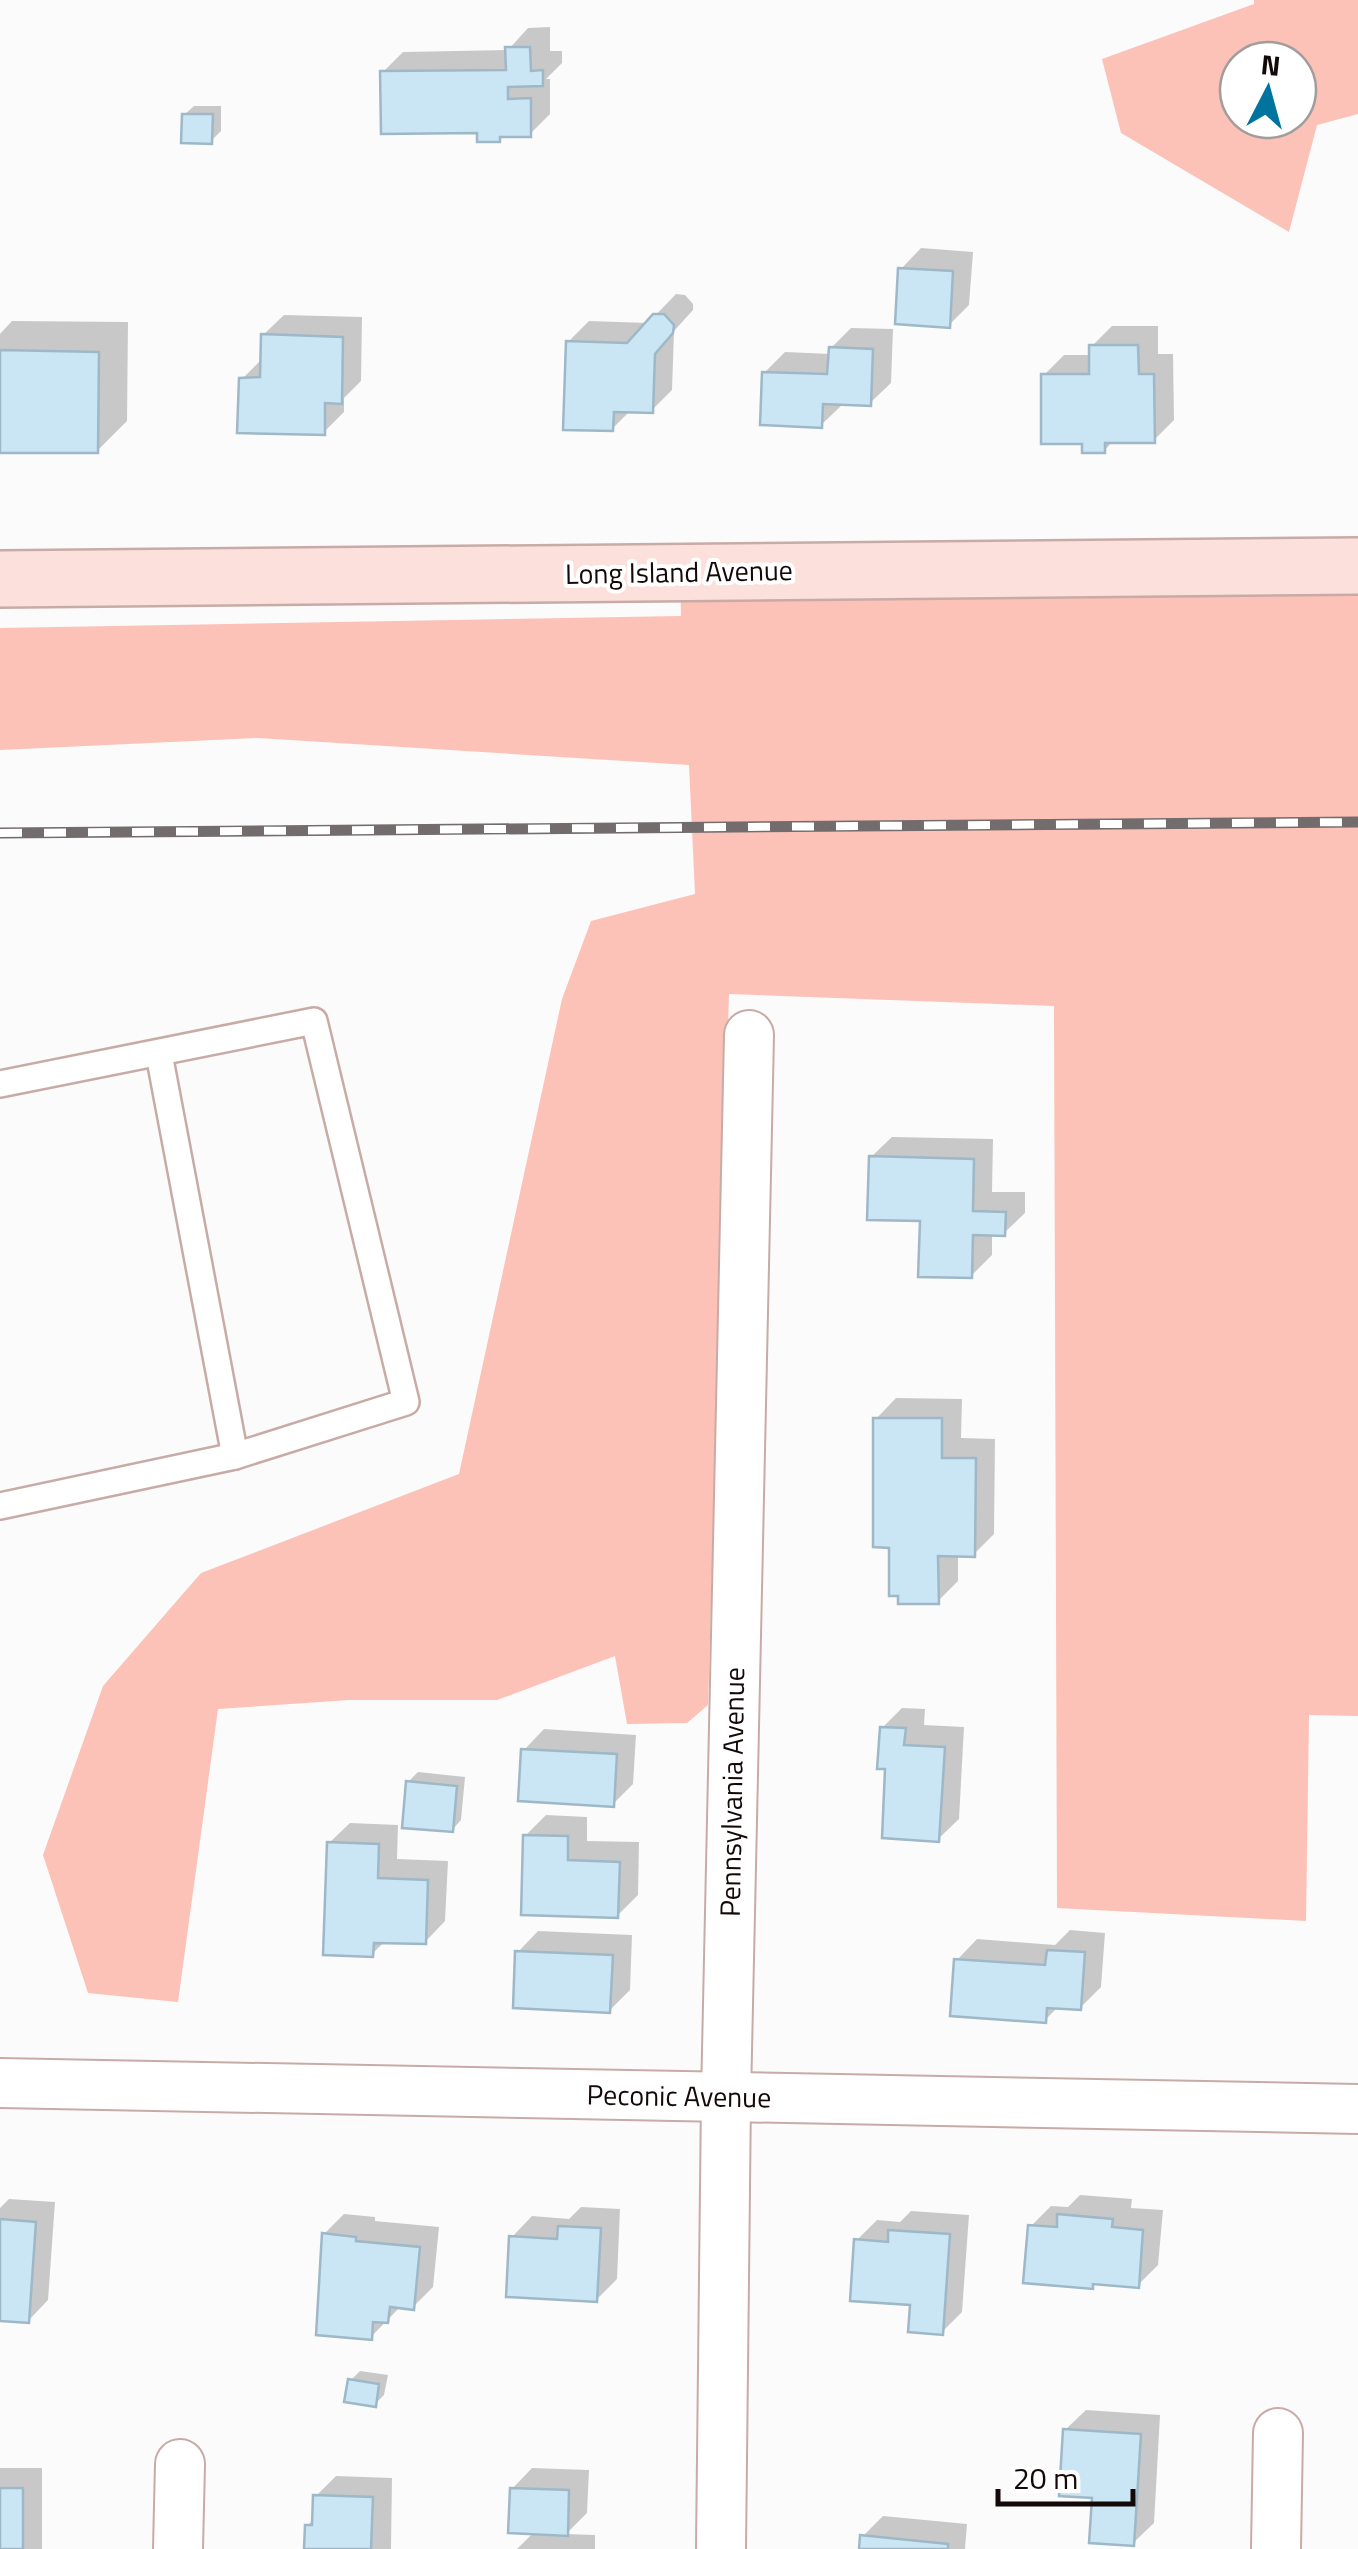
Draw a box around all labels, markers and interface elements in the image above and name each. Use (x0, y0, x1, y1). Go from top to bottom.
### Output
north arrow (1218, 40, 1318, 140)
text: N (1259, 42, 1283, 87)
street label: Long Island Avenue (565, 548, 793, 595)
street label: Pennsylvania Avenue (708, 1667, 755, 1917)
street label: Peconic Avenue (586, 2072, 772, 2119)
scale bar (998, 2444, 1133, 2506)
text: 20 m (1013, 2455, 1078, 2501)

